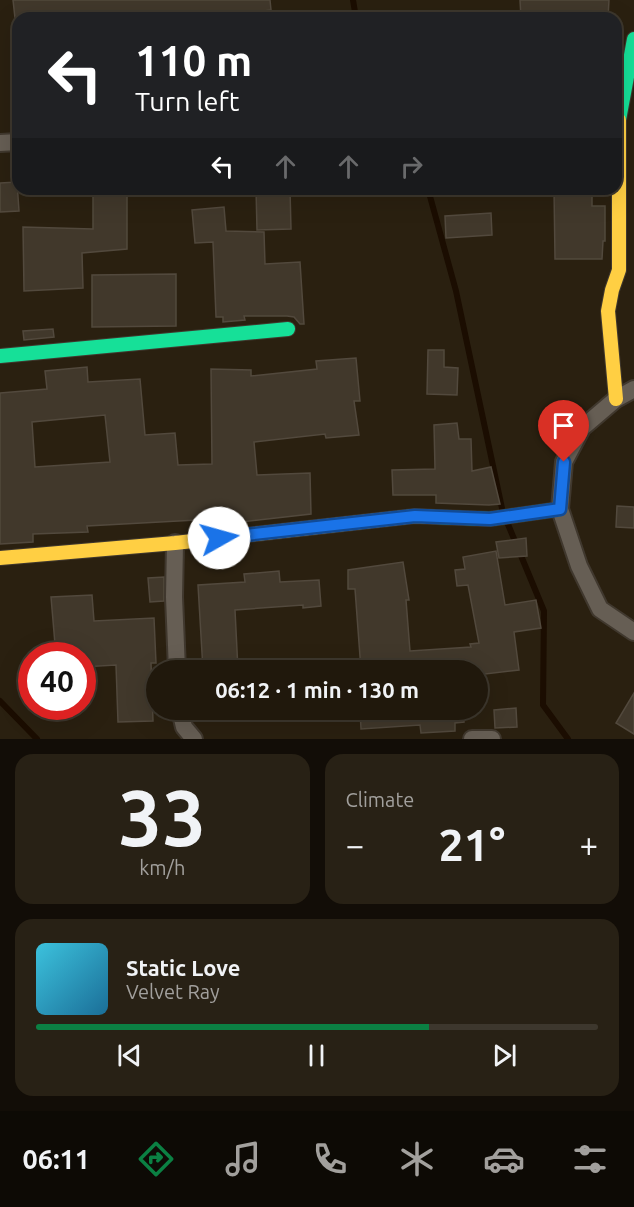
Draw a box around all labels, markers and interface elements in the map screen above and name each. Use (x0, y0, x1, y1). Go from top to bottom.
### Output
icon: left (36, 36, 114, 114)
text: 110 m (135, 37, 252, 84)
text: Turn left (135, 86, 239, 116)
icon: left (206, 150, 239, 183)
icon: ahead (269, 150, 302, 183)
icon: ahead (332, 150, 365, 183)
icon: right (395, 150, 428, 183)
pin (538, 400, 589, 462)
icon: arrive (547, 409, 580, 442)
position arrow (187, 506, 251, 570)
speed limit sign: 40 (18, 642, 96, 720)
text: 06:12 · 1 min · 130 m (215, 677, 419, 702)
text: 33 (118, 773, 206, 861)
text: Climate (346, 788, 414, 811)
text: 21° (438, 819, 505, 870)
text: − (346, 826, 364, 863)
text: + (579, 826, 598, 863)
text: km/h (139, 856, 185, 879)
text: Static Love (126, 955, 241, 980)
text: Velvet Ray (126, 980, 220, 1003)
icon: previous (113, 1039, 146, 1072)
icon: pause (300, 1039, 333, 1072)
icon: next (488, 1039, 521, 1072)
icon: directions (135, 1138, 177, 1180)
icon: music (222, 1138, 264, 1180)
icon: phone (309, 1138, 351, 1180)
icon: climate (396, 1138, 438, 1180)
icon: car (483, 1138, 525, 1180)
icon: filters (569, 1138, 611, 1180)
text: 06:11 (22, 1144, 90, 1174)

